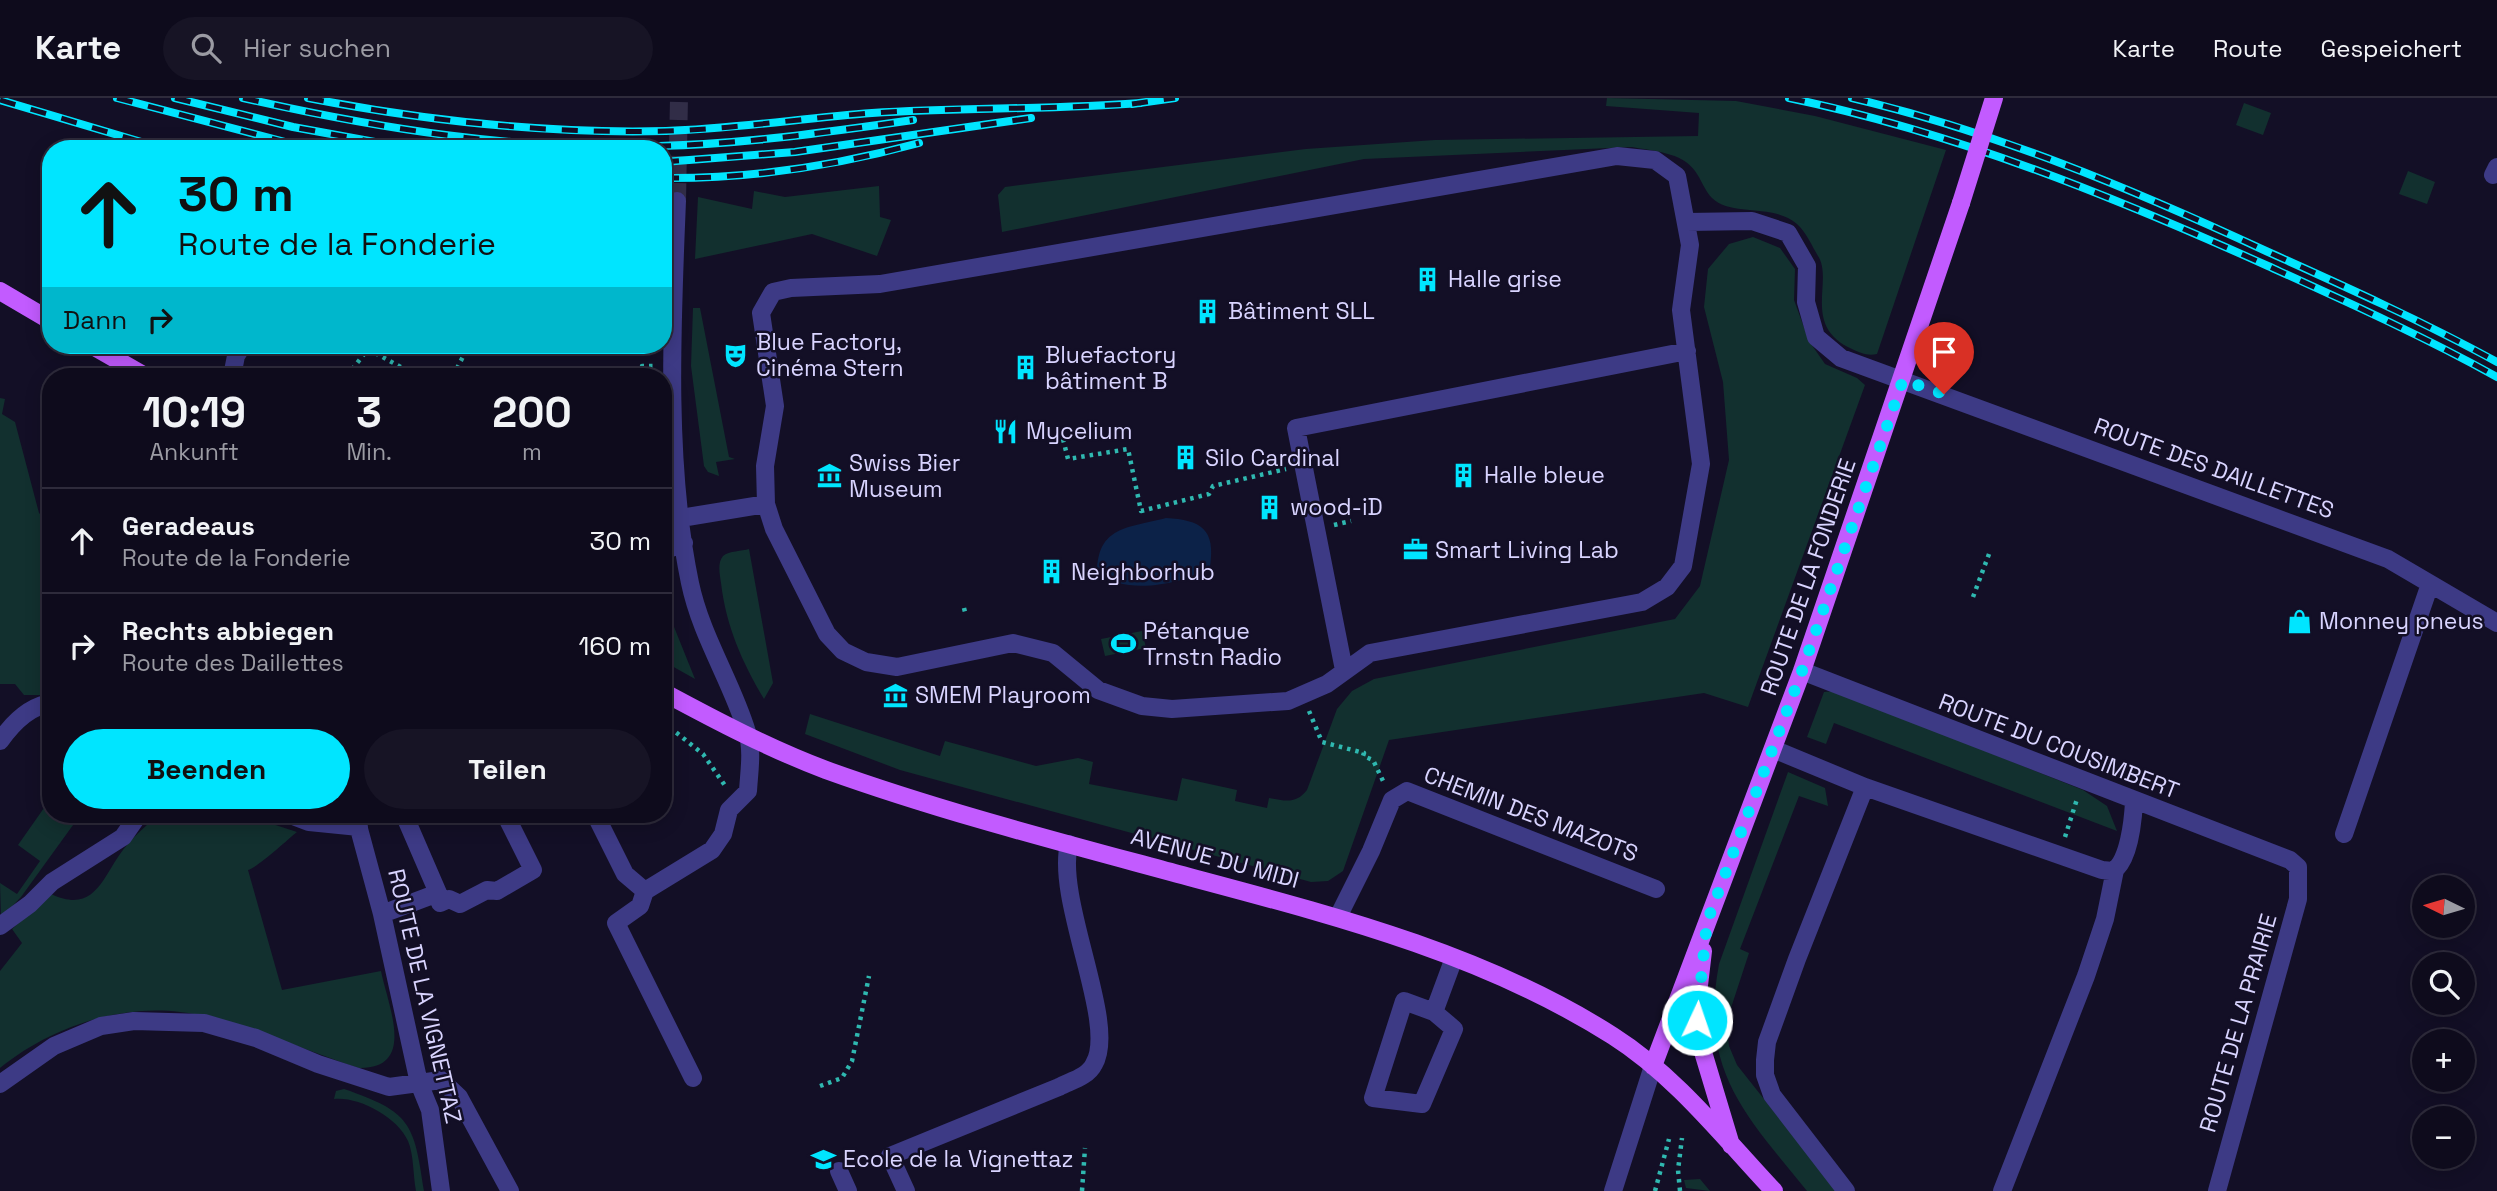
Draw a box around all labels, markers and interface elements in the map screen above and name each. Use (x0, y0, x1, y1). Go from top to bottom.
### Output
search box (163, 17, 653, 80)
text: Karte (35, 27, 121, 69)
icon: search (187, 29, 225, 67)
text: Hier suchen (243, 31, 391, 65)
text: Karte (2113, 33, 2175, 64)
text: Route (2213, 33, 2282, 64)
text: Gespeichert (2320, 33, 2462, 64)
text: 30 m (178, 163, 294, 225)
icon: ahead (63, 168, 154, 259)
text: Route de la Fonderie (178, 224, 496, 264)
place label: Halle grise (1448, 264, 1562, 294)
building icon: Halle grise (1414, 265, 1442, 293)
place label: Bâtiment SLL (1228, 296, 1375, 326)
building icon: Bâtiment SLL (1194, 297, 1222, 325)
icon: right (141, 301, 179, 339)
text: Dann (63, 303, 127, 337)
pin (1914, 322, 1974, 394)
place label: Blue Factory, Cinéma Stern (756, 327, 904, 383)
icon: arrive (1925, 333, 1963, 371)
place label: Bluefactory bâtiment B (1045, 340, 1176, 396)
theatre icon: Blue Factory, Cinéma Stern (722, 341, 750, 369)
building icon: Bluefactory bâtiment B (1011, 354, 1039, 382)
text: 10:19 (142, 386, 246, 439)
text: 3 (356, 386, 382, 439)
text: 200 (492, 386, 572, 439)
street label: ROUTE DES DAILLETTES (2090, 411, 2338, 525)
place label: Mycelium (1026, 416, 1132, 446)
restaurant icon: Mycelium (992, 417, 1020, 445)
text: Ankunft (150, 437, 239, 467)
text: Min. (346, 437, 392, 467)
text: m (522, 437, 542, 467)
place label: Silo Cardinal (1205, 443, 1340, 473)
building icon: Silo Cardinal (1171, 444, 1199, 472)
place label: Swiss Bier Museum (849, 448, 960, 504)
street label: ROUTE DE LA FONDERIE (1753, 455, 1863, 699)
place label: Halle bleue (1484, 460, 1605, 490)
building icon: Halle bleue (1450, 461, 1478, 489)
museum icon: Swiss Bier Museum (815, 462, 843, 490)
place label: wood-iD (1290, 492, 1383, 522)
building icon: wood-iD (1256, 493, 1284, 521)
text: Geradeaus (122, 509, 255, 543)
icon: ahead (63, 522, 101, 560)
text: 30 m (590, 524, 651, 558)
place label: Smart Living Lab (1435, 535, 1619, 565)
office icon: Smart Living Lab (1401, 536, 1429, 564)
text: Route de la Fonderie (122, 543, 351, 573)
place label: Neighborhub (1071, 557, 1215, 587)
building icon: Neighborhub (1037, 558, 1065, 586)
place label: Monney pneus (2319, 606, 2484, 636)
shop icon: Monney pneus (2285, 607, 2313, 635)
text: Rechts abbiegen (122, 614, 334, 648)
place label: Pétanque Trnstn Radio (1143, 616, 1282, 672)
icon: right (63, 627, 101, 665)
text: 160 m (579, 629, 651, 663)
sports icon: Pétanque Trnstn Radio (1109, 630, 1137, 658)
text: Route des Daillettes (122, 648, 344, 678)
place label: SMEM Playroom (915, 680, 1091, 710)
museum icon: SMEM Playroom (881, 681, 909, 709)
street label: ROUTE DU COUSIMBERT (1935, 686, 2183, 806)
button: Beenden (63, 729, 350, 809)
button: Teilen (364, 729, 651, 809)
street label: CHEMIN DES MAZOTS (1420, 759, 1642, 869)
street label: AVENUE DU MIDI (1128, 821, 1302, 895)
street label: ROUTE DE LA VIGNETTAZ (381, 866, 469, 1126)
north arrow (2412, 875, 2474, 938)
map controls (2412, 875, 2475, 1169)
street label: ROUTE DE LA PRAIRIE (2192, 910, 2284, 1136)
button: search (2412, 952, 2475, 1015)
position arrow (1660, 983, 1734, 1057)
button: + (2412, 1029, 2475, 1092)
button: − (2412, 1106, 2475, 1169)
place label: Ecole de la Vignettaz (843, 1144, 1073, 1174)
school or university icon: Ecole de la Vignettaz (809, 1145, 837, 1173)

